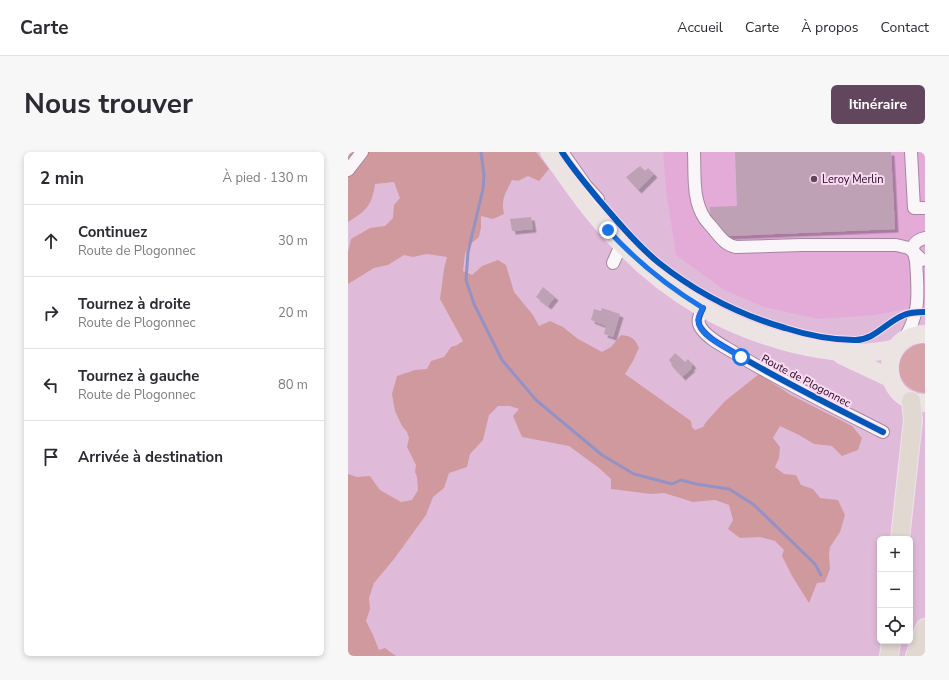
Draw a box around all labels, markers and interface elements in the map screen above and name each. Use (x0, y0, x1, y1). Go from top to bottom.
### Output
text: Carte (20, 15, 68, 41)
text: Accueil (677, 18, 723, 37)
text: Carte (745, 18, 779, 37)
text: À propos (801, 18, 859, 37)
text: Contact (881, 18, 929, 37)
text: Nous trouver (24, 85, 193, 123)
button: Itinéraire (831, 85, 925, 124)
text: 2 min (40, 167, 84, 190)
text: À pied · 130 m (223, 169, 308, 187)
place label: Leroy Merlin (822, 172, 883, 187)
marker: Leroy Merlin (809, 174, 819, 184)
route end (599, 221, 617, 239)
text: Continuez (78, 222, 147, 242)
icon: ahead (40, 230, 62, 252)
text: 30 m (278, 232, 308, 250)
text: Route de Plogonnec (78, 242, 195, 260)
text: Tournez à droite (78, 294, 191, 314)
icon: right (40, 302, 62, 324)
text: 20 m (278, 304, 308, 322)
text: Route de Plogonnec (78, 314, 195, 332)
route start (732, 348, 750, 366)
street label: Route de Plogonnec (759, 351, 853, 411)
text: Tournez à gauche (78, 366, 200, 386)
icon: left (40, 374, 62, 396)
text: 80 m (278, 376, 308, 394)
text: Route de Plogonnec (78, 386, 195, 404)
icon: arrive (40, 446, 62, 468)
text: Arrivée à destination (78, 447, 223, 467)
map controls (877, 536, 913, 644)
button: + (877, 536, 913, 572)
button: − (877, 572, 913, 608)
button: locate (877, 608, 913, 644)

